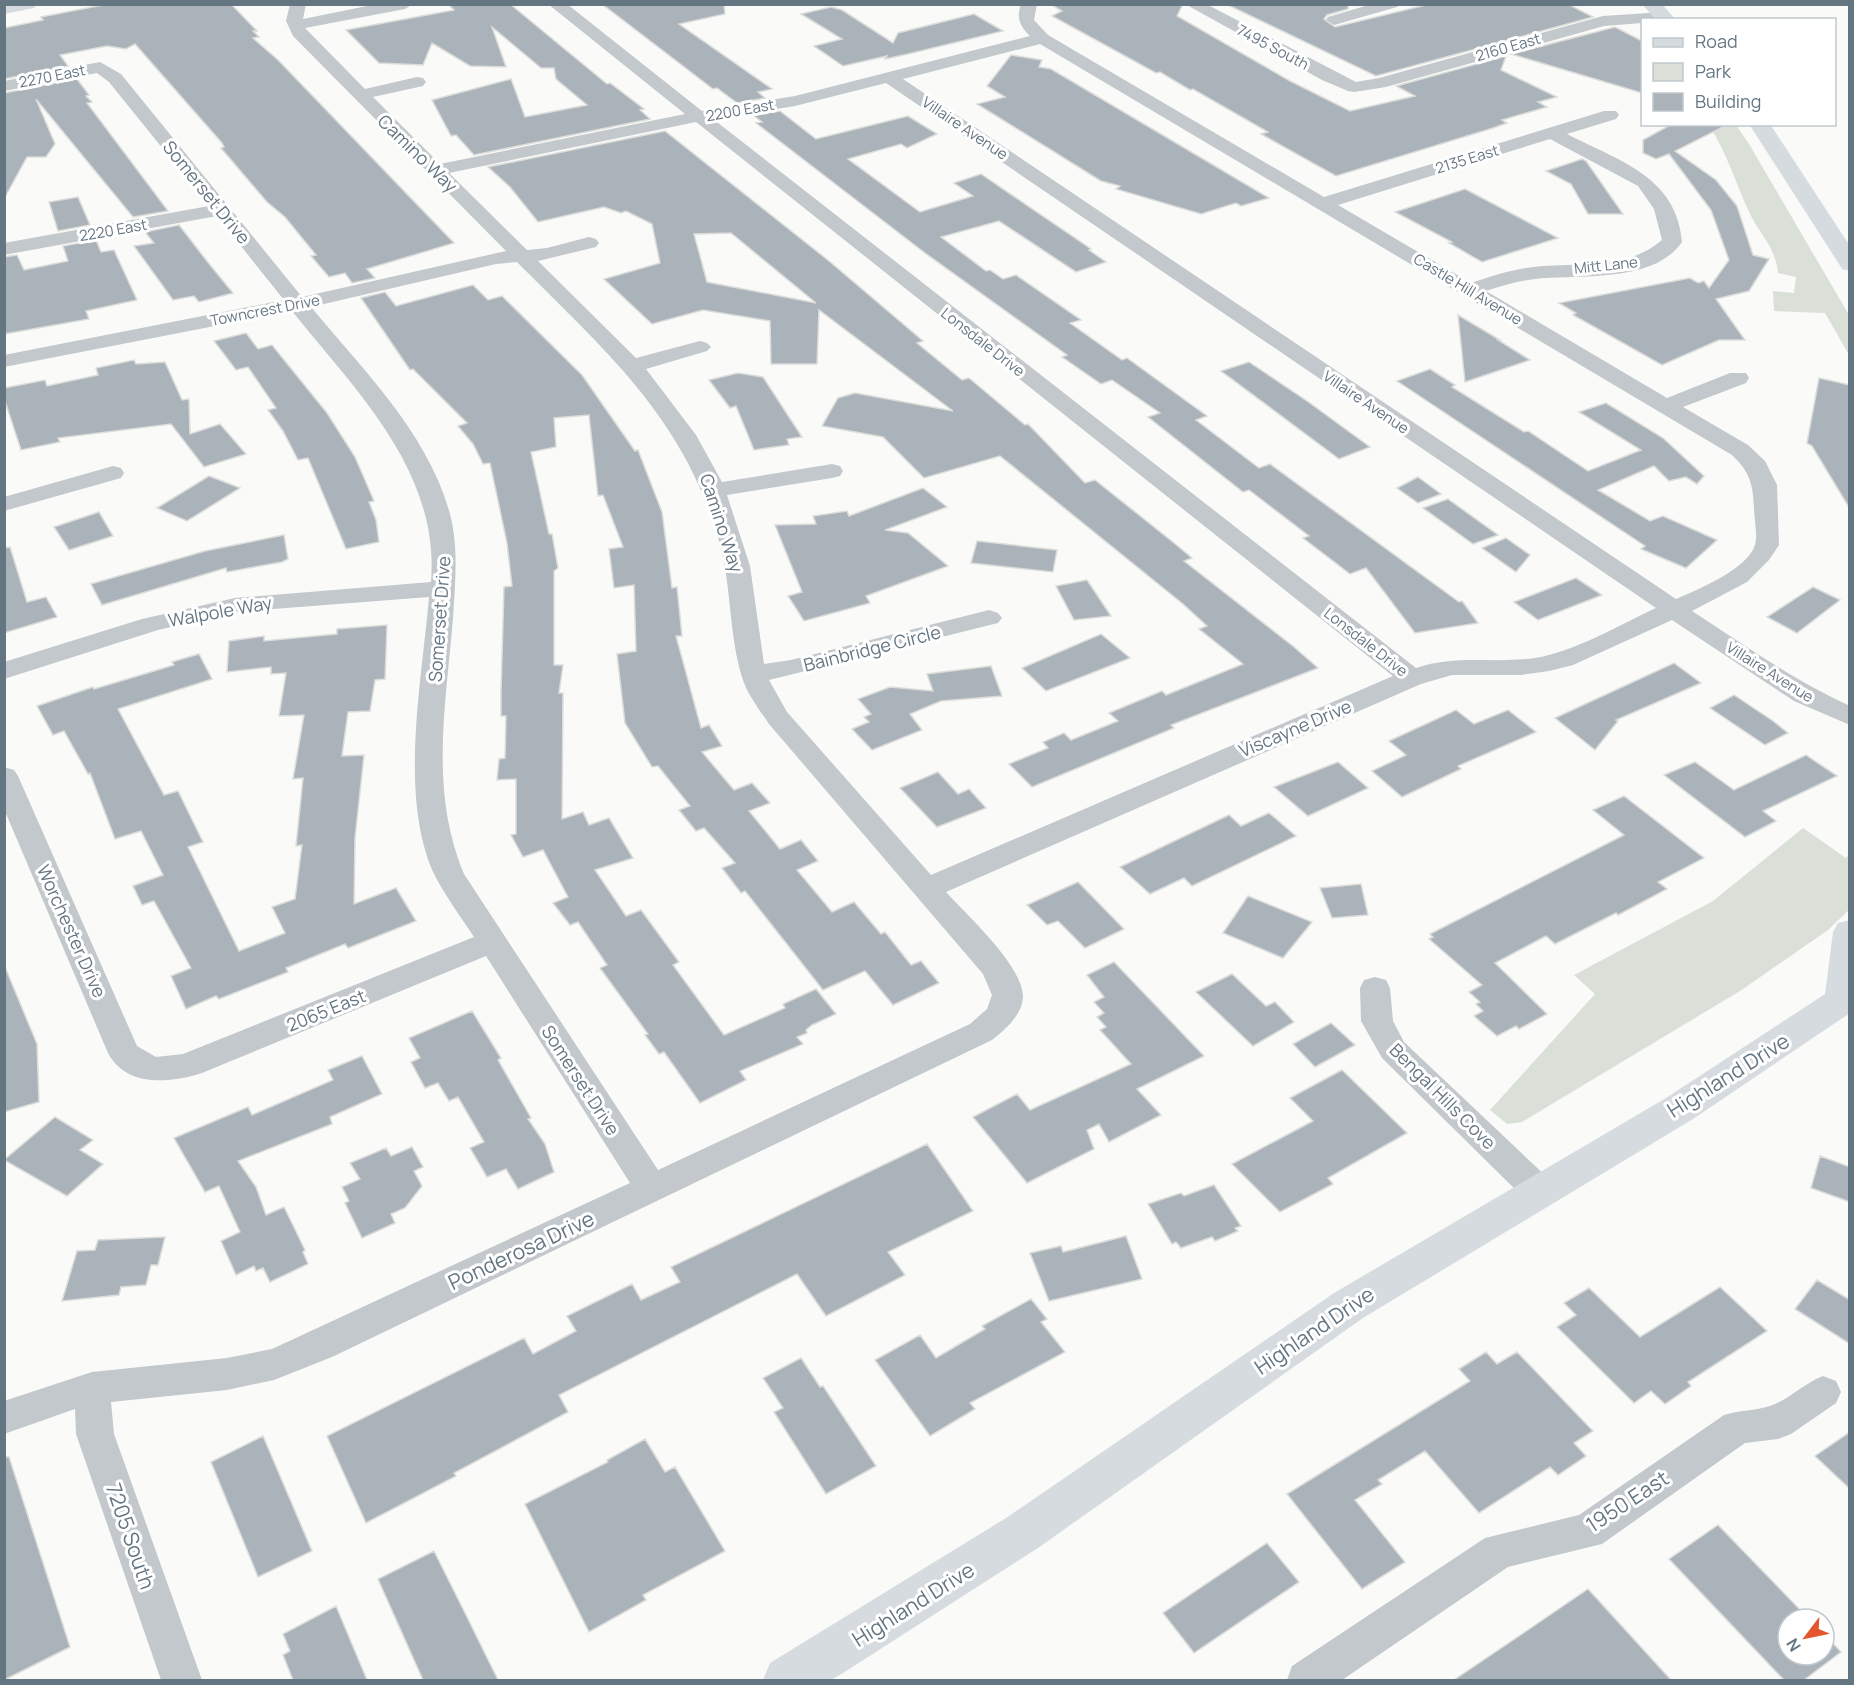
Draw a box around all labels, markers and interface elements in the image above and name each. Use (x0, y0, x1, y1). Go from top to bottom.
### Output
legend (1641, 18, 1836, 126)
street label: 7495 South (1233, 19, 1313, 75)
street label: 2160 East (1473, 28, 1543, 66)
text: Road (1695, 29, 1738, 53)
street label: 2270 East (17, 59, 87, 93)
text: Park (1695, 59, 1732, 83)
text: Building (1695, 89, 1761, 113)
street label: Villaire Avenue (918, 91, 1012, 165)
street label: 2200 East (704, 94, 776, 126)
street label: Camino Way (373, 109, 463, 197)
street label: Somerset Drive (158, 135, 256, 249)
street label: 2135 East (1433, 139, 1501, 179)
street label: 2220 East (77, 214, 149, 246)
street label: Castle Hill Avenue (1410, 248, 1526, 330)
street label: Mitt Lane (1573, 251, 1639, 279)
street label: Towncrest Drive (209, 289, 322, 331)
street label: Lonsdale Drive (937, 303, 1029, 381)
street label: Villaire Avenue (1319, 365, 1413, 439)
street label: Camino Way (695, 471, 749, 576)
street label: Somerset Drive (423, 555, 455, 683)
street label: Walpole Way (166, 590, 274, 632)
street label: Lonsdale Drive (1320, 603, 1412, 681)
street label: Bainbridge Circle (801, 619, 943, 677)
street label: Villaire Avenue (1722, 637, 1818, 707)
street label: Viscayne Drive (1235, 694, 1355, 762)
street label: Worchester Drive (32, 861, 112, 1001)
street label: 2065 East (283, 983, 369, 1037)
street label: Somerset Drive (536, 1020, 626, 1140)
street label: Highland Drive (1662, 1026, 1794, 1124)
street label: Bengal Hills Cove (1385, 1038, 1501, 1154)
street label: Ponderosa Drive (444, 1204, 598, 1296)
street label: Highland Drive (1249, 1280, 1379, 1380)
street label: 1950 East (1580, 1464, 1674, 1538)
street label: 7205 South (100, 1479, 162, 1593)
street label: Highland Drive (847, 1555, 979, 1653)
north arrow (1776, 1607, 1836, 1667)
text: N (1781, 1634, 1806, 1656)

